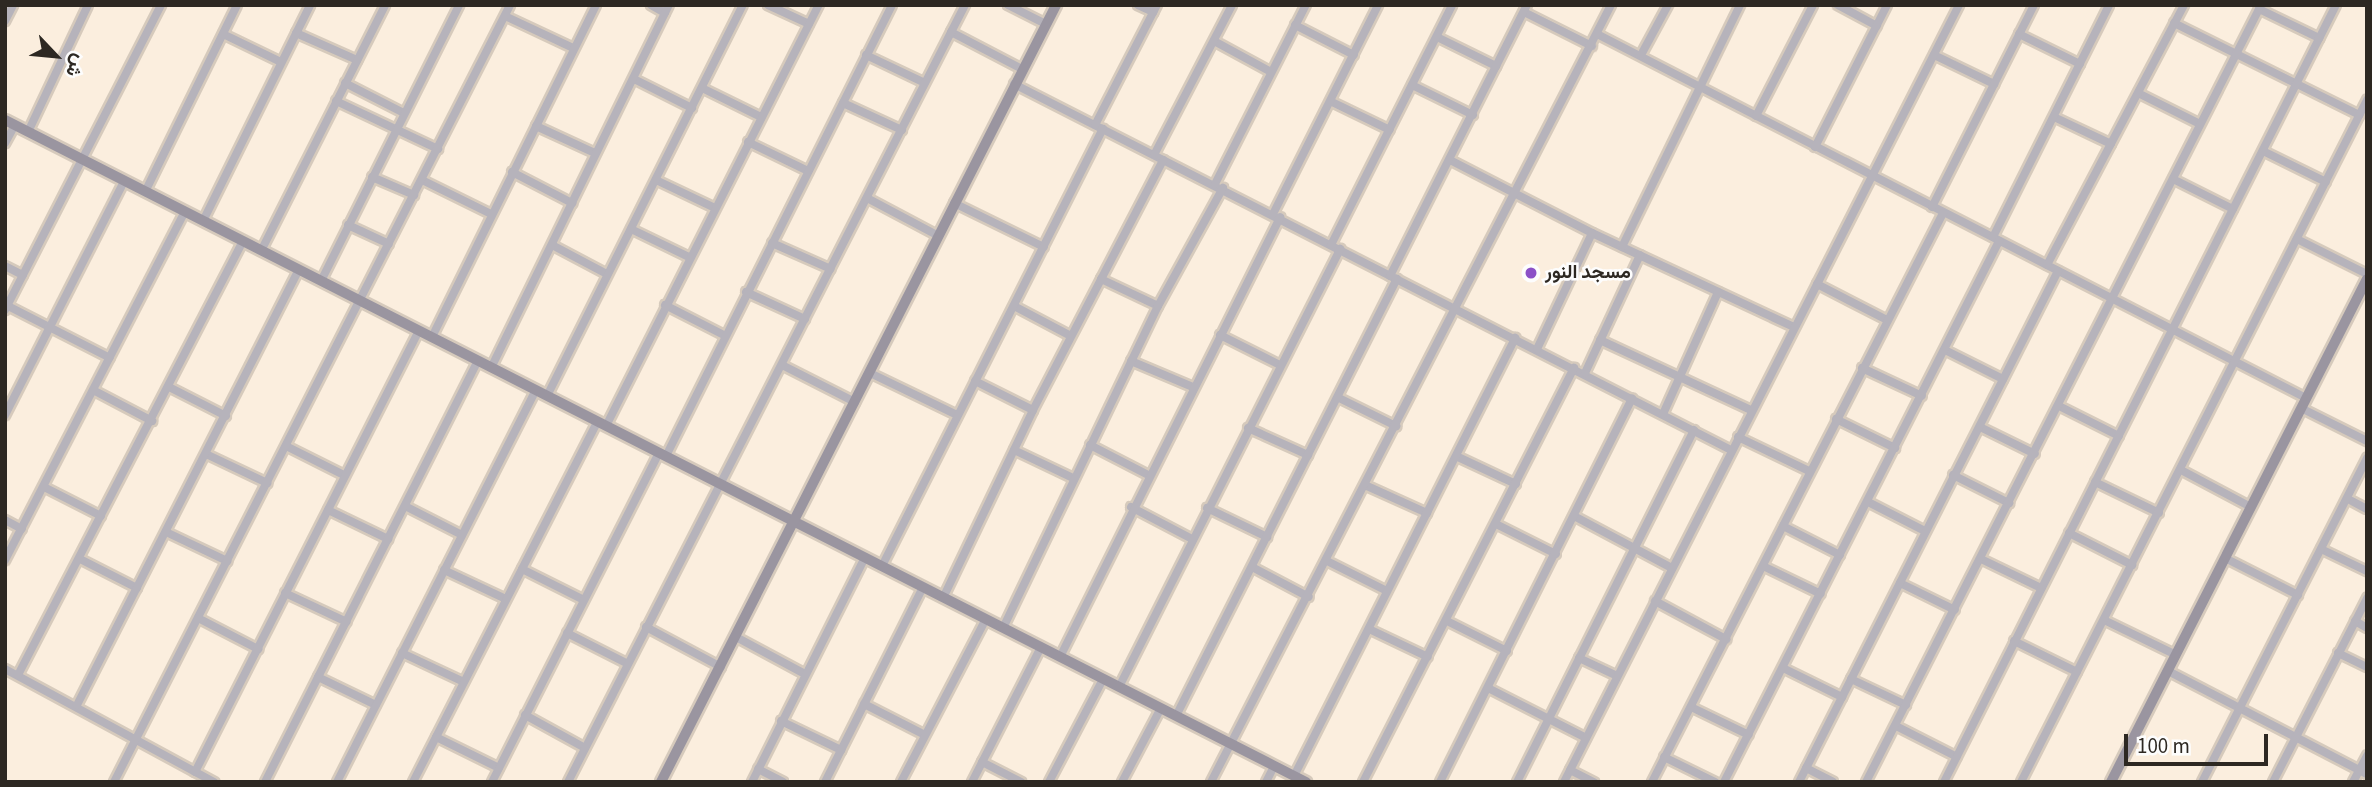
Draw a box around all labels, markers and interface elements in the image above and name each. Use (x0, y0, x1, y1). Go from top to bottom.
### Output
north arrow (21, 21, 91, 91)
text: ش (58, 49, 92, 82)
place label: مسجد النور (1545, 262, 1631, 284)
marker: مسجد النور (1523, 265, 1539, 281)
scale bar (2127, 720, 2270, 764)
text: 100 m (2137, 731, 2190, 761)

